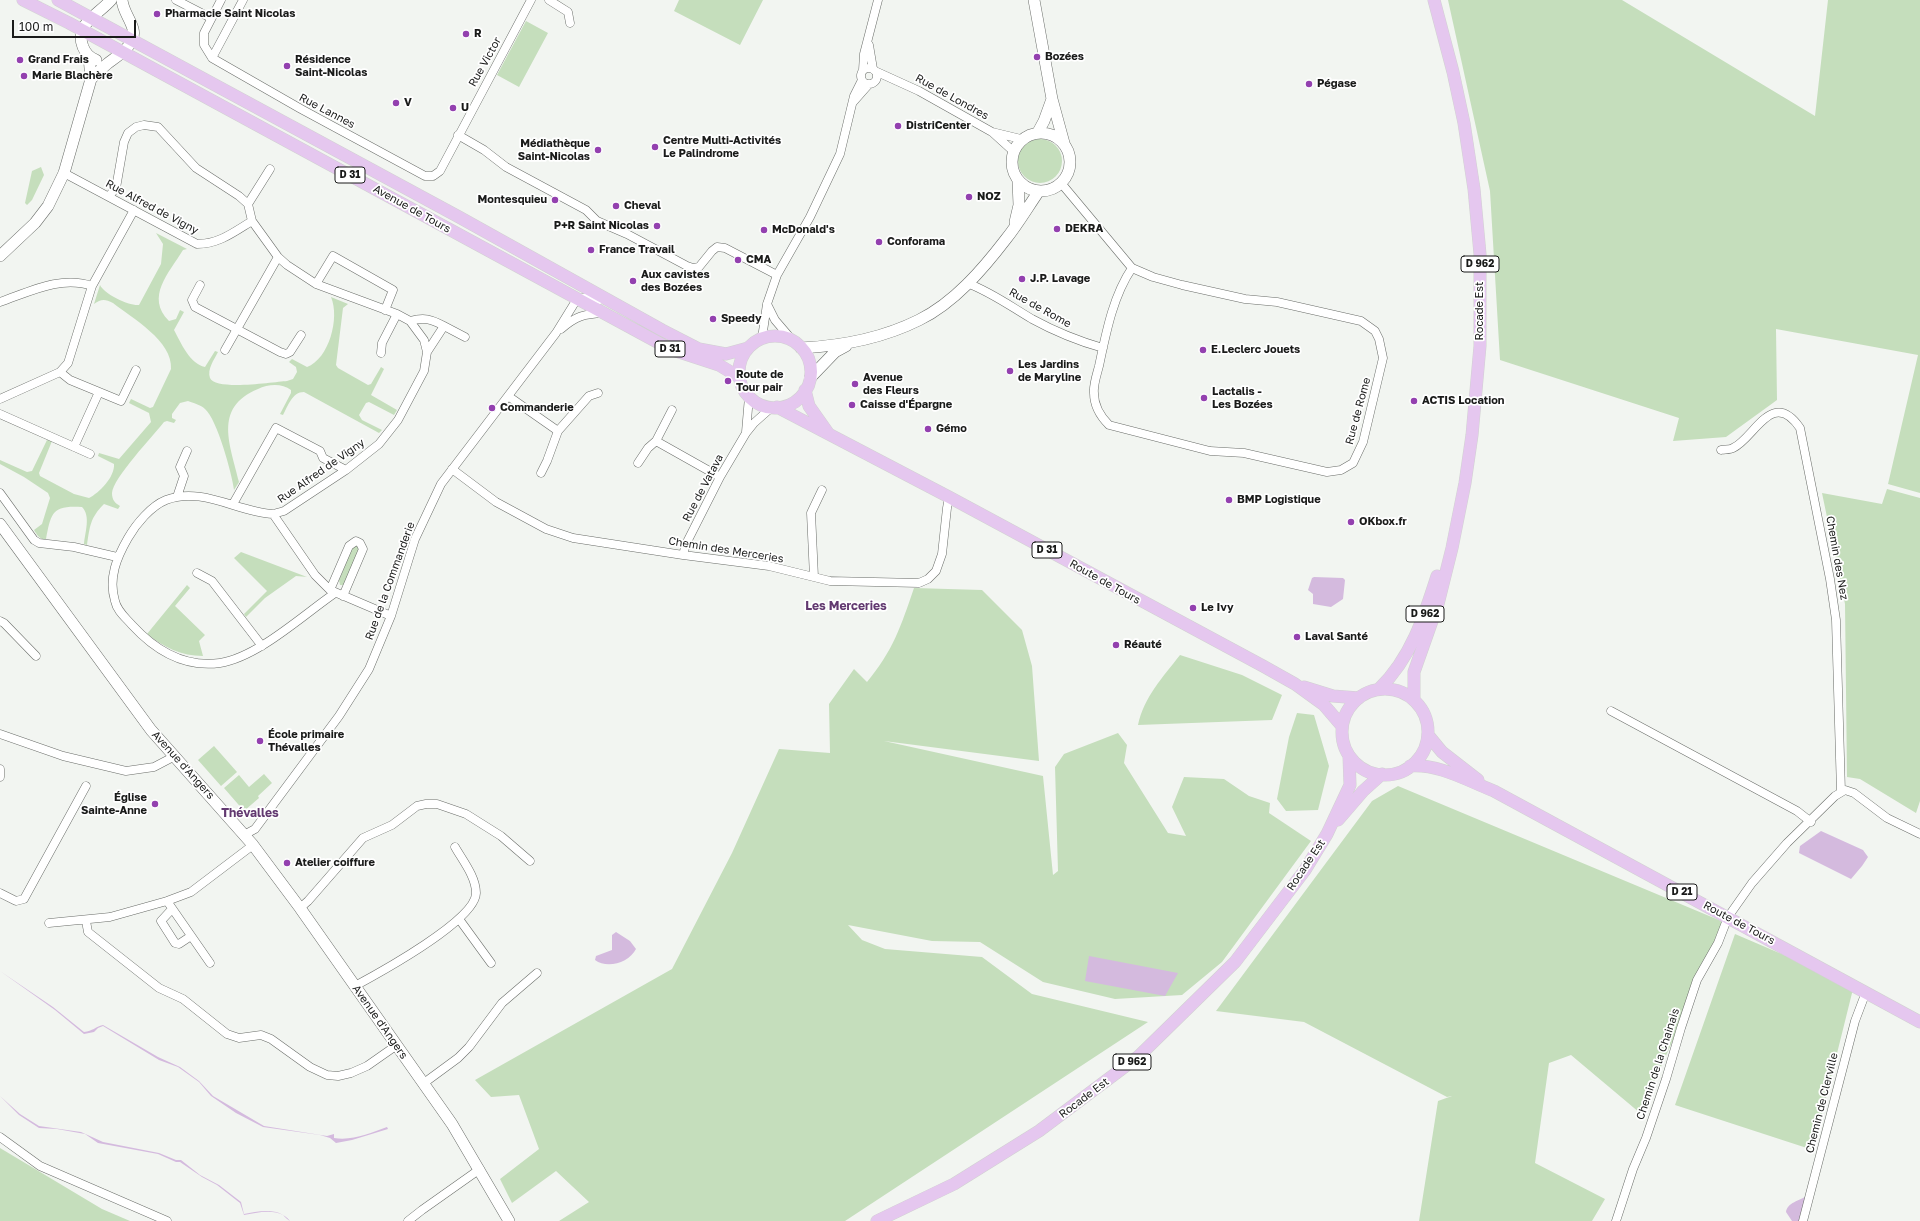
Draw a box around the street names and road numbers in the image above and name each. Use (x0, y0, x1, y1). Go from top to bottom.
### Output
street label: Rue Victor (466, 35, 504, 89)
street label: Rue de Londres (913, 71, 991, 123)
street label: Rue Lannes (297, 91, 357, 131)
road number: D 31 (335, 167, 365, 183)
street label: Rue Alfred de Vigny (103, 177, 201, 237)
street label: Avenue de Tours (371, 182, 453, 236)
road number: D 962 (1461, 256, 1499, 272)
street label: Rocade Est (1473, 281, 1487, 341)
street label: Rue de Rome (1007, 285, 1073, 331)
road number: D 31 (655, 341, 685, 357)
street label: Rue de Rome (1343, 376, 1373, 446)
street label: Rue Alfred de Vigny (275, 436, 367, 506)
street label: Rue de Vatava (680, 452, 726, 524)
street label: Chemin des Nez (1823, 515, 1851, 601)
street label: Rue de la Commanderie (362, 520, 418, 642)
street label: Chemin des Merceries (667, 534, 785, 566)
road number: D 31 (1032, 542, 1062, 558)
street label: Route de Tours (1067, 557, 1143, 607)
road number: D 962 (1406, 606, 1444, 622)
street label: Avenue d'Angers (149, 728, 217, 802)
street label: Rocade Est (1284, 837, 1328, 893)
road number: D 21 (1667, 884, 1697, 900)
street label: Route de Tours (1701, 899, 1777, 947)
street label: Avenue d'Angers (350, 982, 410, 1062)
street label: Chemin de la Chainais (1634, 1007, 1682, 1121)
street label: Chemin de Clerville (1803, 1051, 1841, 1155)
road number: D 962 (1113, 1054, 1151, 1070)
street label: Rocade Est (1056, 1075, 1112, 1121)

